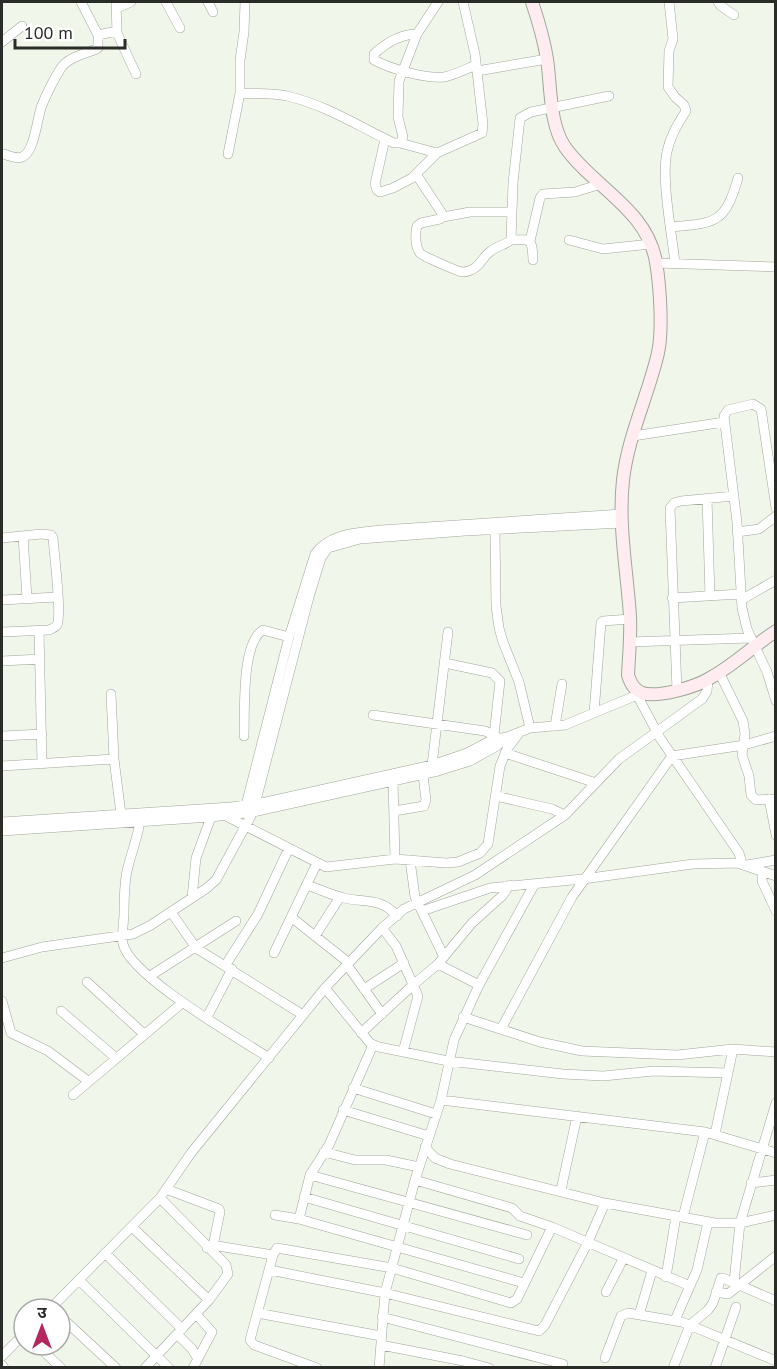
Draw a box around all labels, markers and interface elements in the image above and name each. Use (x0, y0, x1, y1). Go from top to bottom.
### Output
scale bar (15, 12, 124, 50)
text: 100 m (24, 21, 73, 44)
north arrow (12, 1297, 72, 1357)
text: उ (37, 1302, 47, 1322)

